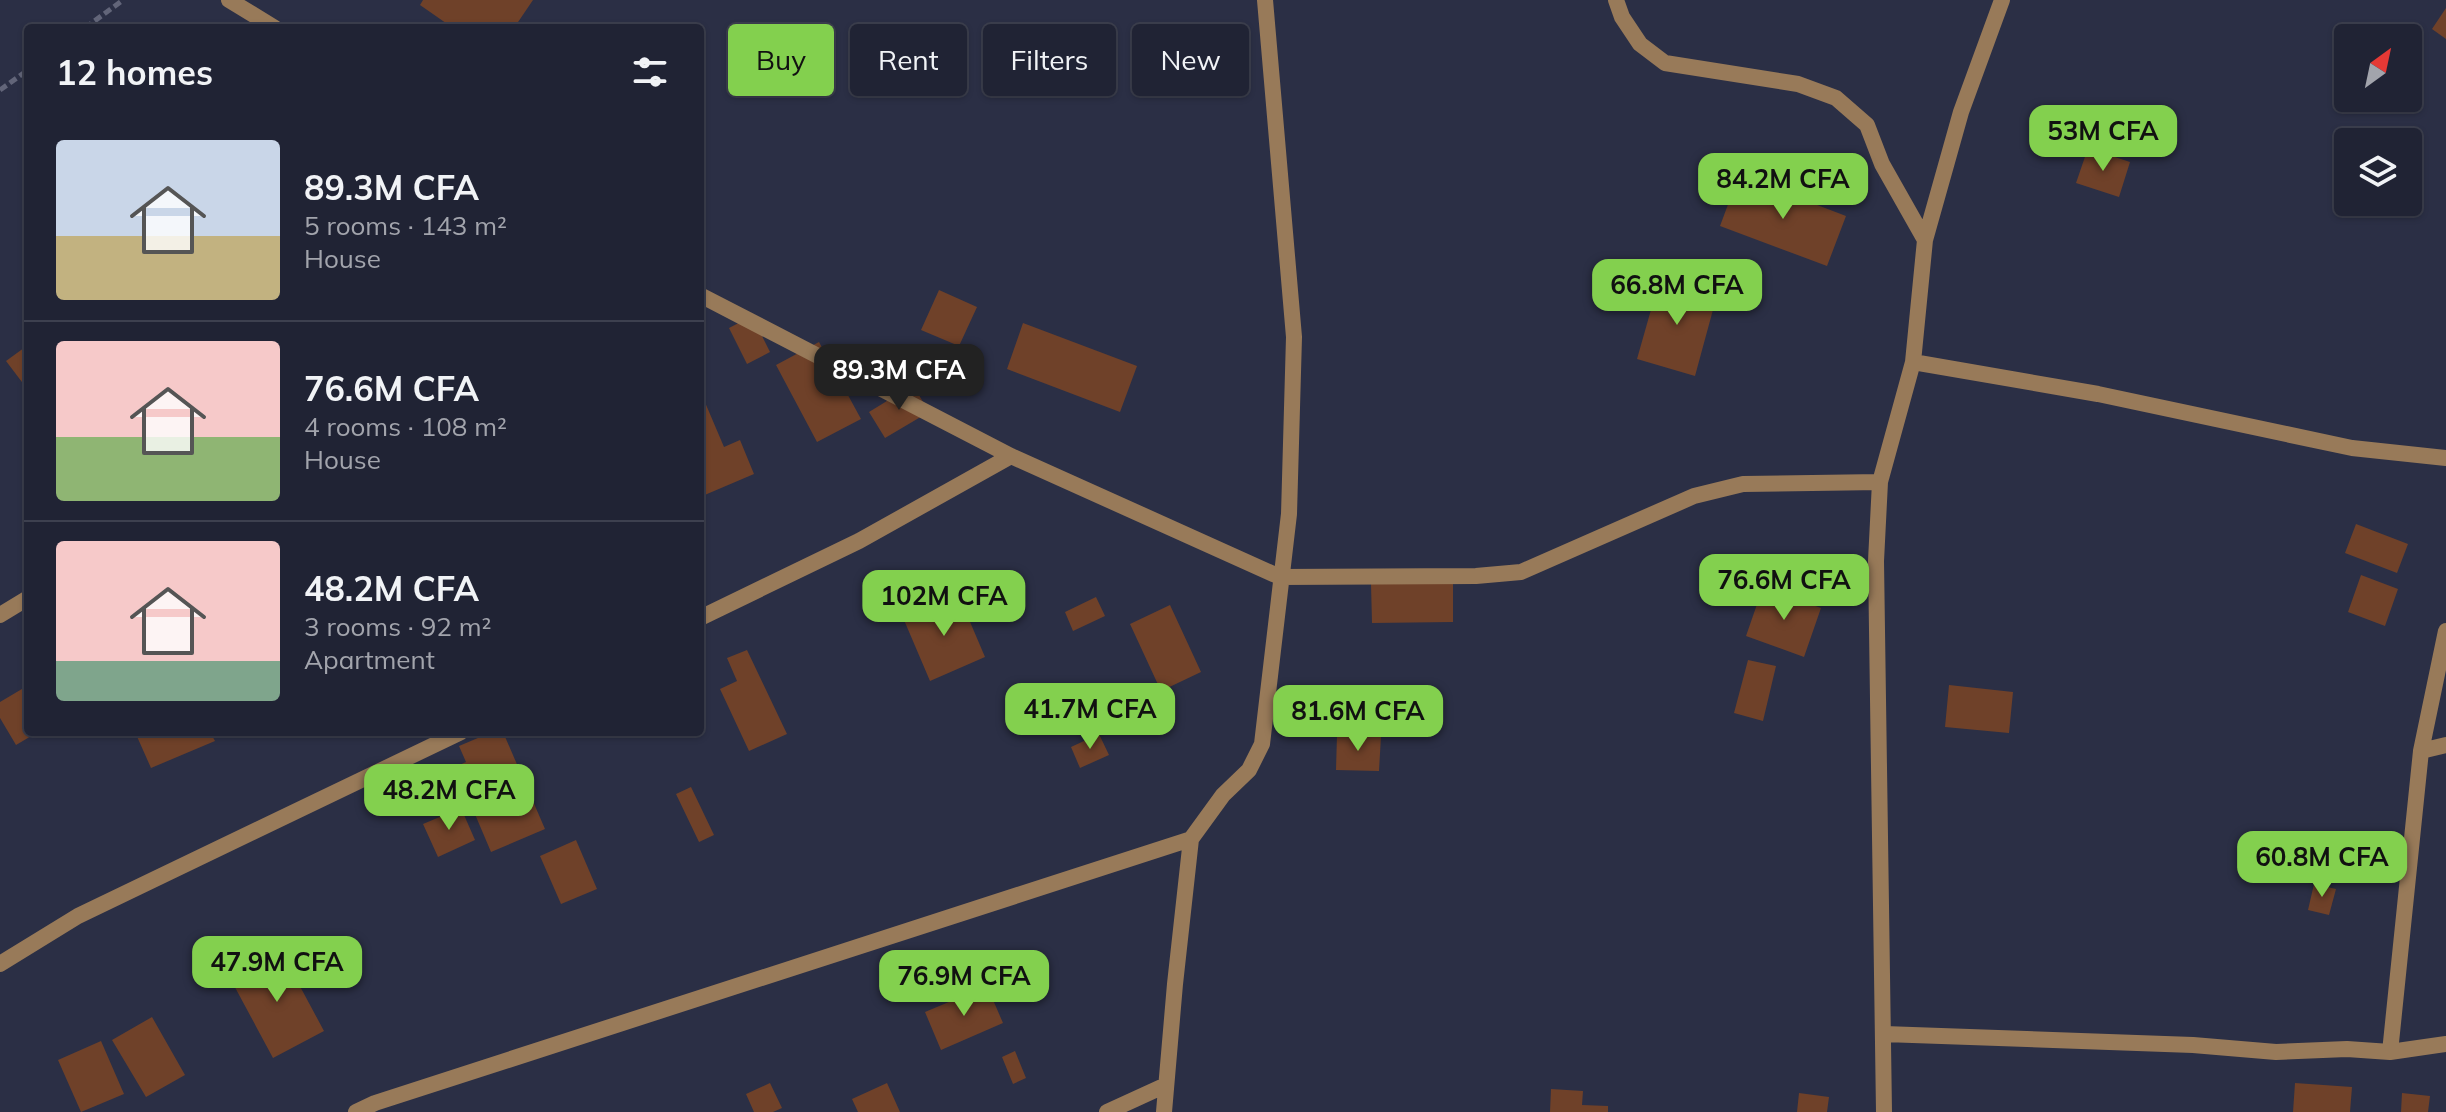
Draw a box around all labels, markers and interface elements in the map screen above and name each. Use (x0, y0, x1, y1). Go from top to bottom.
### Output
chip: Buy (728, 24, 834, 96)
chip: Rent (850, 24, 967, 96)
chip: Filters (983, 24, 1116, 96)
chip: New (1132, 24, 1249, 96)
north arrow (2334, 24, 2422, 112)
map controls (2334, 24, 2422, 216)
icon: filters (628, 50, 672, 94)
text: 12 homes (56, 51, 213, 94)
pin: 53M CFA (2029, 105, 2177, 173)
text: 53M CFA (2047, 114, 2159, 147)
button: layers (2334, 128, 2422, 216)
pin: 84.2M CFA (1691, 153, 1875, 221)
text: 84.2M CFA (1716, 162, 1850, 195)
text: 89.3M CFA (304, 166, 479, 209)
icon: home (120, 172, 216, 268)
text: 5 rooms · 143 m² (304, 209, 507, 242)
text: House (304, 242, 381, 275)
pin: 66.8M CFA (1585, 259, 1769, 327)
text: 66.8M CFA (1610, 268, 1744, 301)
pin: 89.3M CFA (807, 344, 991, 412)
text: 89.3M CFA (832, 353, 966, 386)
text: 76.6M CFA (304, 367, 479, 410)
icon: home (120, 373, 216, 469)
text: 4 rooms · 108 m² (304, 410, 507, 443)
text: House (304, 443, 381, 476)
pin: 76.6M CFA (1692, 554, 1876, 622)
text: 76.6M CFA (1717, 563, 1851, 596)
text: 48.2M CFA (304, 567, 479, 610)
pin: 102M CFA (861, 570, 1027, 638)
icon: home (120, 573, 216, 669)
text: 102M CFA (880, 579, 1008, 612)
text: 3 rooms · 92 m² (304, 610, 491, 643)
text: Apartment (304, 643, 435, 676)
pin: 41.7M CFA (998, 683, 1182, 751)
pin: 81.6M CFA (1266, 685, 1450, 753)
text: 41.7M CFA (1023, 692, 1157, 725)
text: 81.6M CFA (1291, 694, 1425, 727)
pin: 48.2M CFA (357, 764, 541, 832)
text: 48.2M CFA (382, 773, 516, 806)
pin: 60.8M CFA (2230, 831, 2414, 899)
text: 60.8M CFA (2255, 840, 2389, 873)
pin: 47.9M CFA (185, 936, 369, 1004)
text: 47.9M CFA (210, 945, 344, 978)
pin: 76.9M CFA (872, 950, 1056, 1018)
text: 76.9M CFA (897, 959, 1031, 992)

